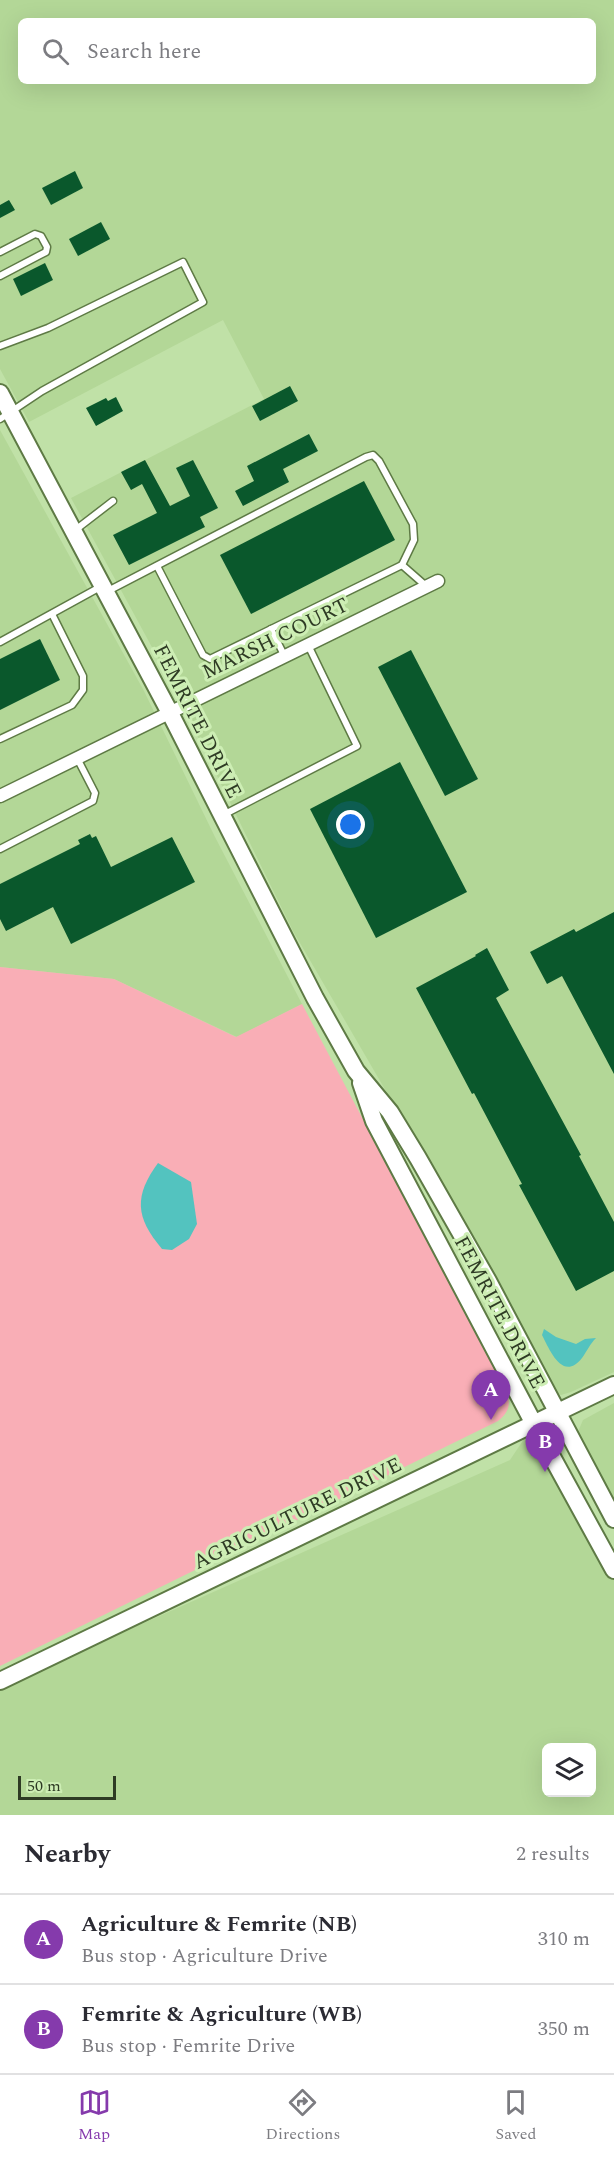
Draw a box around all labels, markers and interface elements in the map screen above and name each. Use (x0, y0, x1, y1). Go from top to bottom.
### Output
search box (18, 18, 596, 84)
icon: search (39, 35, 72, 68)
text: Search here (87, 35, 201, 68)
street label: MARSH COURT (197, 589, 354, 688)
street label: FEMRITE DRIVE (144, 639, 250, 804)
your location (336, 810, 365, 839)
street label: FEMRITE DRIVE (445, 1230, 553, 1395)
pin: A (472, 1370, 510, 1420)
pin: B (526, 1422, 564, 1472)
street label: AGRICULTURE DRIVE (188, 1449, 407, 1578)
map controls (542, 1743, 596, 1797)
button: layers (542, 1743, 596, 1797)
scale bar (18, 1773, 116, 1800)
text: 50 m (27, 1774, 61, 1798)
text: Nearby (24, 1834, 110, 1874)
text: 2 results (516, 1839, 590, 1869)
text: Agriculture & Femrite (NB) (81, 1908, 357, 1941)
text: A (36, 1924, 51, 1954)
text: 310 m (538, 1924, 590, 1954)
text: Bus stop · Agriculture Drive (81, 1941, 328, 1971)
text: Femrite & Agriculture (WB) (81, 1998, 362, 2031)
text: B (36, 2014, 51, 2044)
text: 350 m (538, 2014, 590, 2044)
text: Bus stop · Femrite Drive (81, 2031, 295, 2061)
tab: Map (78, 2086, 111, 2146)
tab: Directions (266, 2086, 340, 2146)
tab: Saved (495, 2086, 536, 2146)

